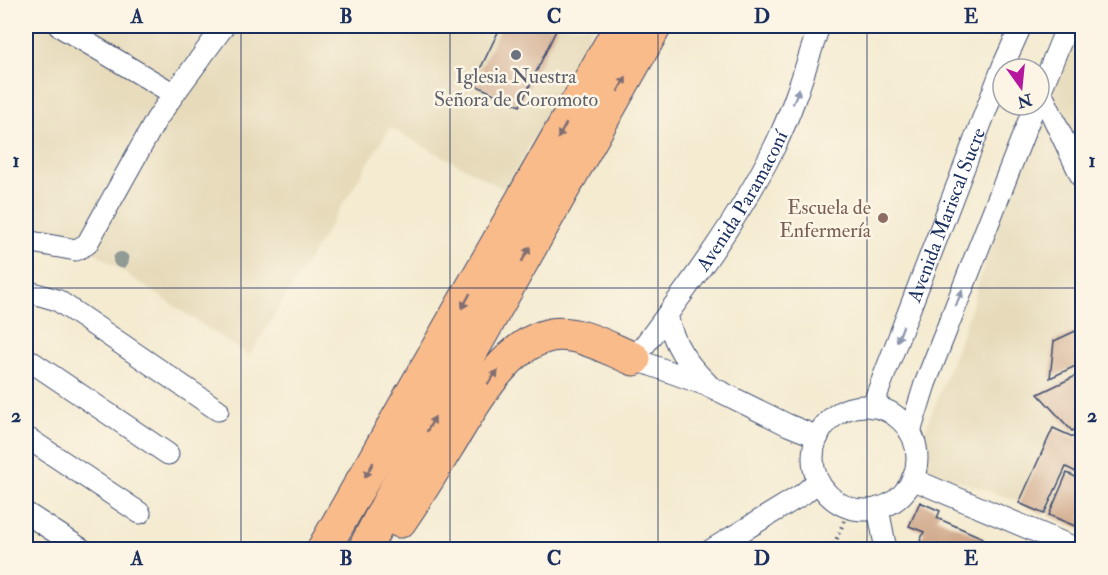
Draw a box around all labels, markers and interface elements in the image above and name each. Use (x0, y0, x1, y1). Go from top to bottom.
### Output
text: A (130, 4, 144, 29)
text: B (339, 4, 353, 29)
text: C (547, 4, 561, 29)
text: D (754, 4, 770, 29)
text: E (964, 4, 979, 29)
marker: Iglesia Nuestra Señora de Coromoto (509, 48, 523, 62)
north arrow (991, 57, 1051, 117)
place label: Iglesia Nuestra Señora de Coromoto (434, 64, 598, 112)
one-way arrow (617, 75, 627, 92)
one-way arrow (792, 87, 801, 105)
text: N (1014, 89, 1035, 112)
one-way arrow (556, 123, 567, 139)
street label: Avenida Mariscal Sucre (901, 124, 991, 306)
street label: Avenida Paramaconí (690, 125, 794, 277)
text: 1 (12, 148, 20, 173)
text: 1 (1088, 148, 1096, 173)
place label: Escuela de Enfermería (779, 195, 872, 243)
marker: Escuela de Enfermería (876, 211, 890, 225)
one-way arrow (521, 245, 531, 262)
one-way arrow (955, 289, 964, 307)
one-way arrow (460, 293, 471, 309)
one-way arrow (895, 325, 904, 343)
one-way arrow (487, 370, 499, 385)
text: 2 (11, 403, 21, 428)
text: 2 (1087, 403, 1097, 428)
one-way arrow (426, 415, 436, 432)
one-way arrow (364, 462, 374, 479)
text: A (130, 546, 144, 571)
text: B (339, 546, 353, 571)
text: C (547, 546, 561, 571)
text: D (754, 546, 770, 571)
text: E (964, 546, 979, 571)

